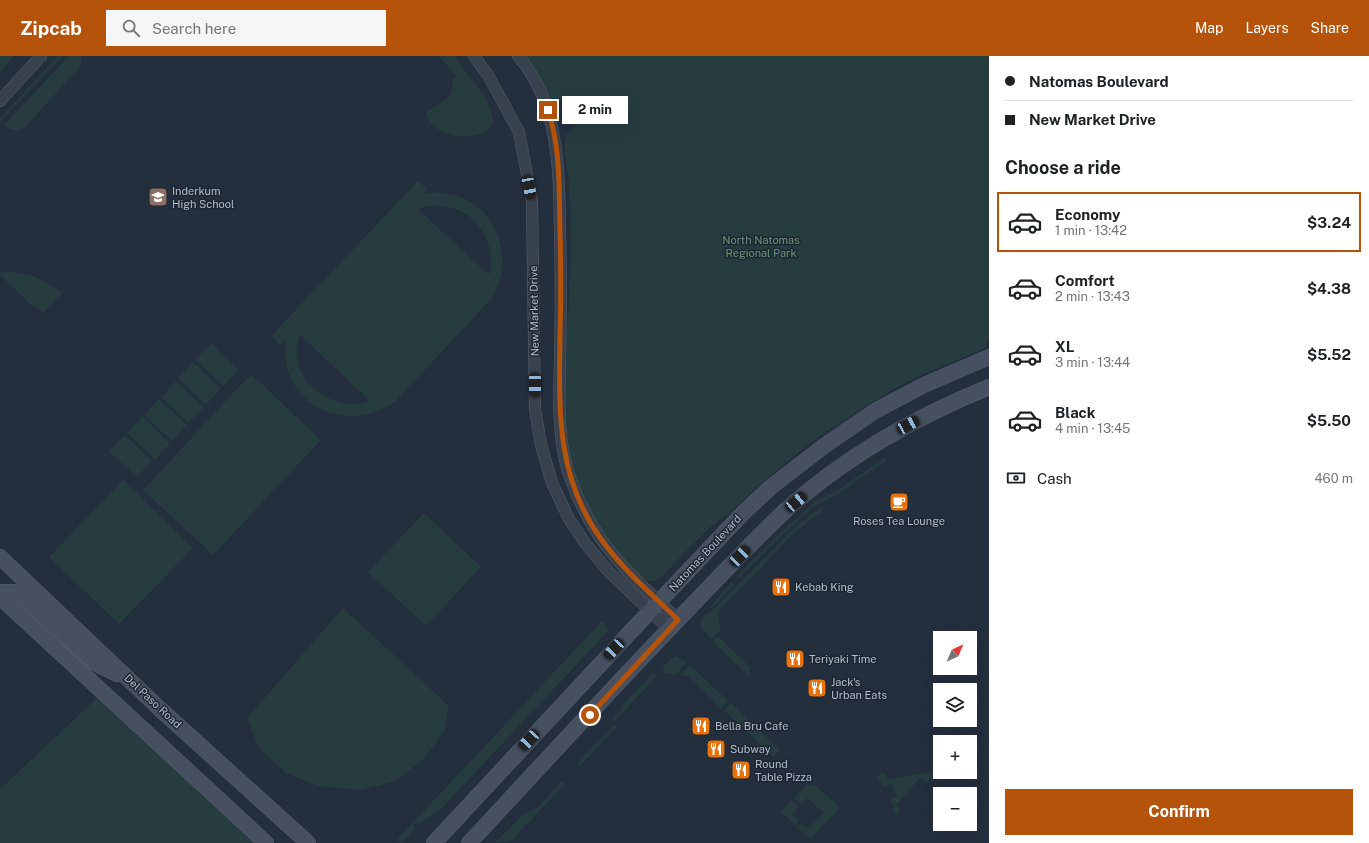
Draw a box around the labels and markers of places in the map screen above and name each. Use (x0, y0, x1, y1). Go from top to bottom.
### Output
place label: Inderkum High School (172, 185, 234, 210)
school or university icon: Inderkum High School (147, 186, 169, 208)
cafe icon: Roses Tea Lounge (888, 491, 910, 513)
place label: Roses Tea Lounge (853, 515, 945, 527)
restaurant icon: Kebab King (770, 576, 792, 598)
place label: Kebab King (795, 581, 854, 593)
restaurant icon: Teriyaki Time (784, 648, 806, 670)
place label: Teriyaki Time (809, 653, 877, 665)
place label: Jack's Urban Eats (831, 676, 887, 701)
restaurant icon: Jack's Urban Eats (806, 677, 828, 699)
restaurant icon: Bella Bru Cafe (690, 715, 712, 737)
place label: Bella Bru Cafe (715, 720, 789, 732)
restaurant icon: Subway (705, 738, 727, 760)
place label: Subway (730, 743, 771, 755)
place label: Round Table Pizza (755, 758, 812, 783)
restaurant icon: Round Table Pizza (730, 759, 752, 781)

